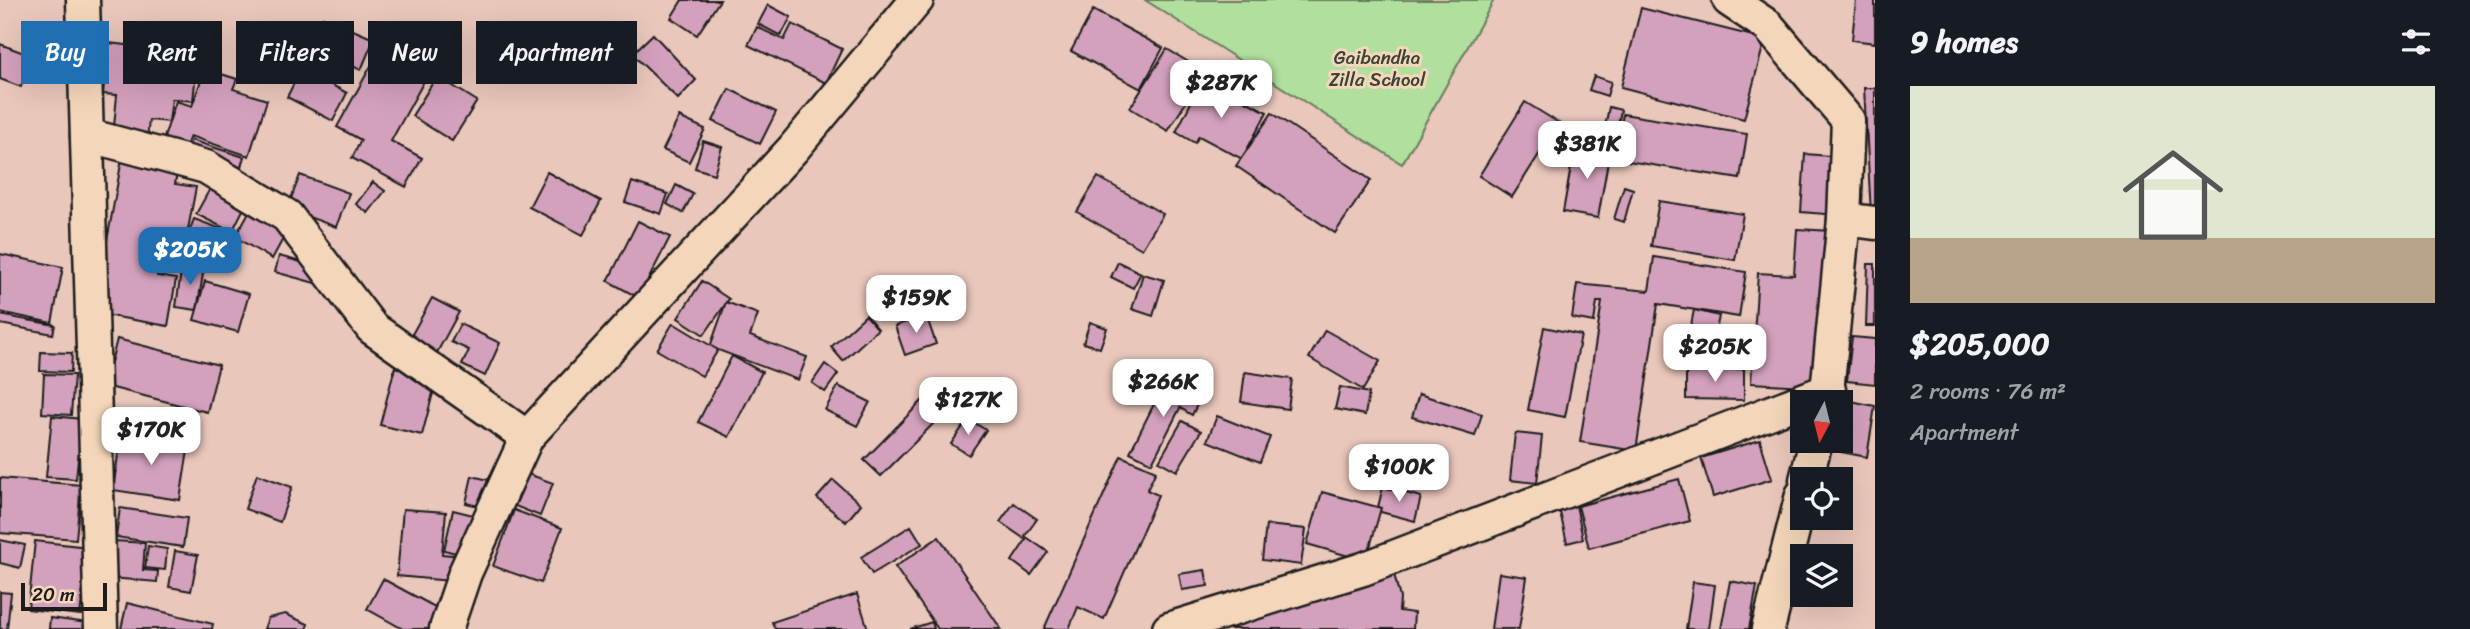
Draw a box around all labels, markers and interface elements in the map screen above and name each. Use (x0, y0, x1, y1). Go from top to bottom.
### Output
text: 9 homes (1910, 15, 2018, 69)
chip: Buy (21, 21, 109, 84)
chip: Rent (123, 21, 222, 84)
chip: Filters (236, 21, 354, 84)
chip: New (368, 21, 462, 84)
chip: Apartment (476, 21, 637, 84)
icon: filters (2397, 23, 2435, 61)
park label: Gaibandha Zilla School (1329, 41, 1426, 96)
pin: $287K (1172, 60, 1270, 120)
text: $287K (1186, 62, 1256, 103)
pin: $381K (1538, 122, 1636, 181)
text: $381K (1554, 123, 1620, 164)
icon: home (2110, 132, 2236, 258)
pin: $205K (141, 228, 239, 287)
text: $205K (154, 229, 226, 270)
pin: $159K (867, 276, 965, 335)
text: $159K (882, 277, 950, 318)
text: $205,000 (1910, 317, 2050, 371)
pin: $205K (1666, 324, 1764, 384)
text: $205K (1679, 326, 1751, 367)
pin: $266K (1114, 360, 1212, 419)
text: $266K (1129, 361, 1197, 402)
text: 2 rooms · 76 m² (1910, 371, 2066, 412)
pin: $127K (919, 378, 1017, 437)
text: $127K (935, 379, 1001, 420)
north arrow (1790, 390, 1853, 453)
map controls (1790, 390, 1853, 607)
pin: $170K (102, 407, 200, 467)
text: $170K (118, 409, 185, 450)
text: Apartment (1910, 412, 2019, 453)
pin: $100K (1350, 444, 1448, 504)
text: $100K (1365, 446, 1433, 487)
button: locate (1790, 467, 1853, 530)
button: layers (1790, 544, 1853, 607)
text: 20 m (32, 578, 75, 611)
scale bar (21, 580, 107, 612)

